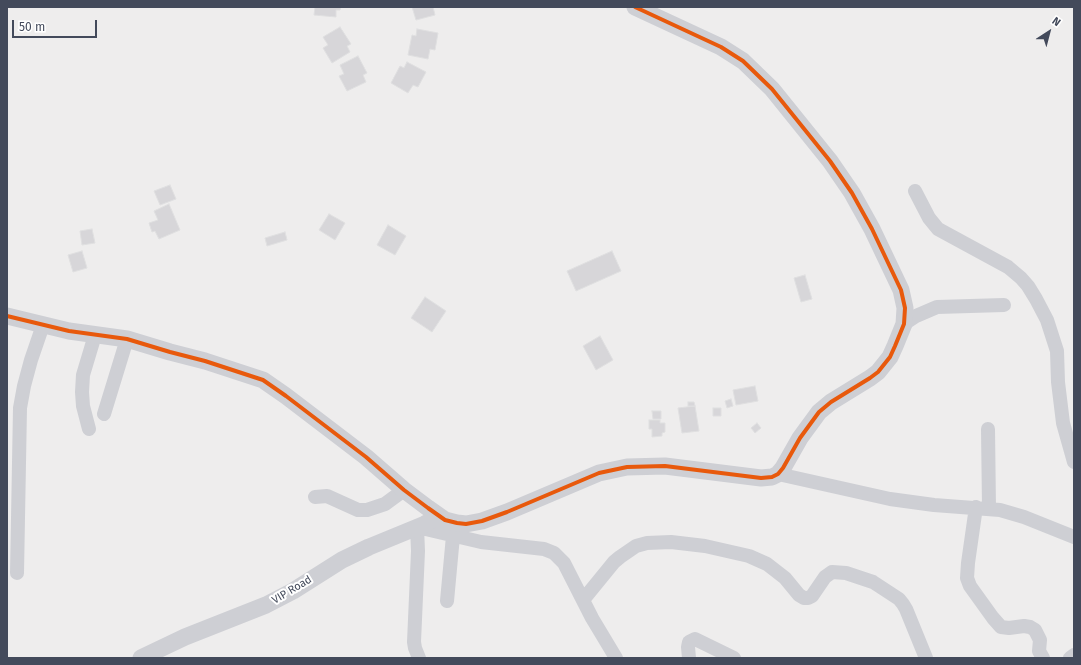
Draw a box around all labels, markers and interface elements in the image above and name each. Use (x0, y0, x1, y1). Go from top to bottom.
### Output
scale bar (14, 12, 99, 38)
north arrow (1029, 12, 1069, 52)
text: N (1050, 14, 1063, 29)
text: 50 m (19, 20, 45, 34)
street label: VIP Road (270, 573, 314, 607)

